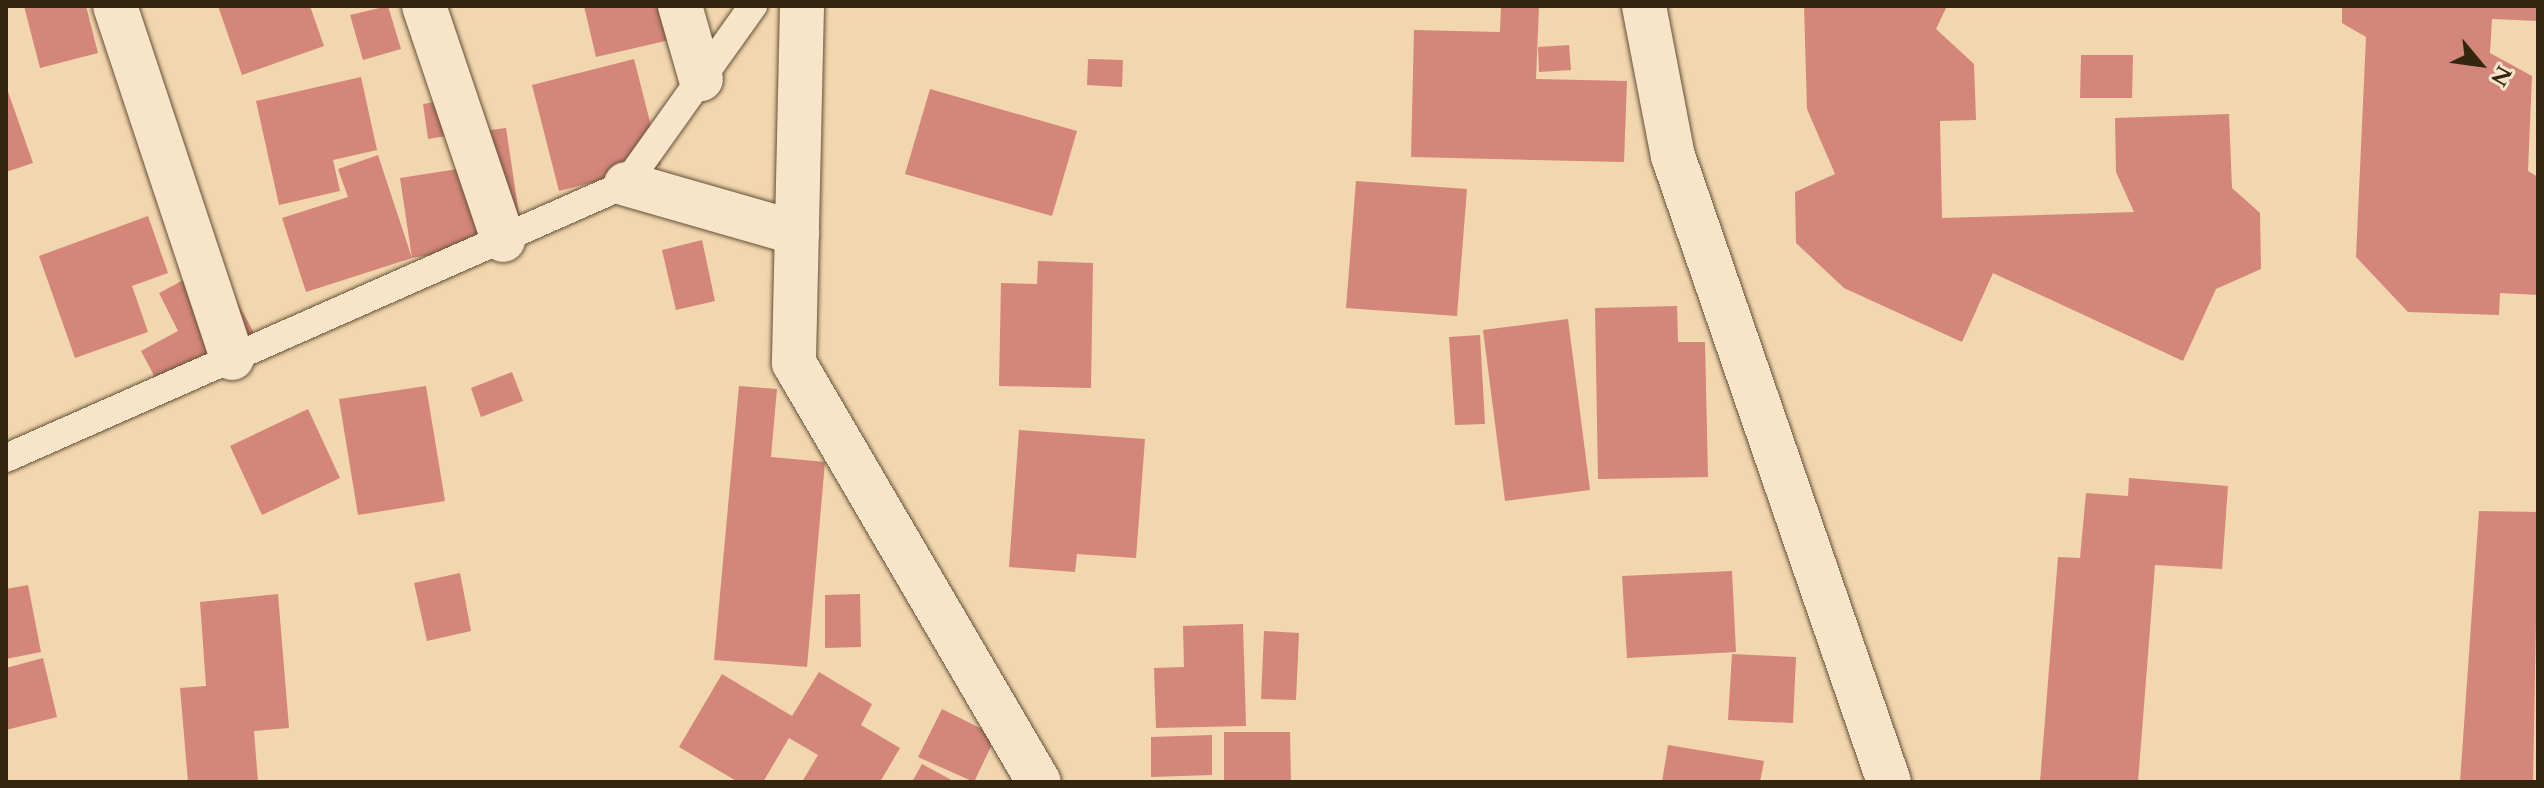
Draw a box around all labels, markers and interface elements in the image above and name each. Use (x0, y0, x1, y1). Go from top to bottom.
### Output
north arrow (2440, 24, 2520, 104)
text: N (2483, 60, 2519, 91)

